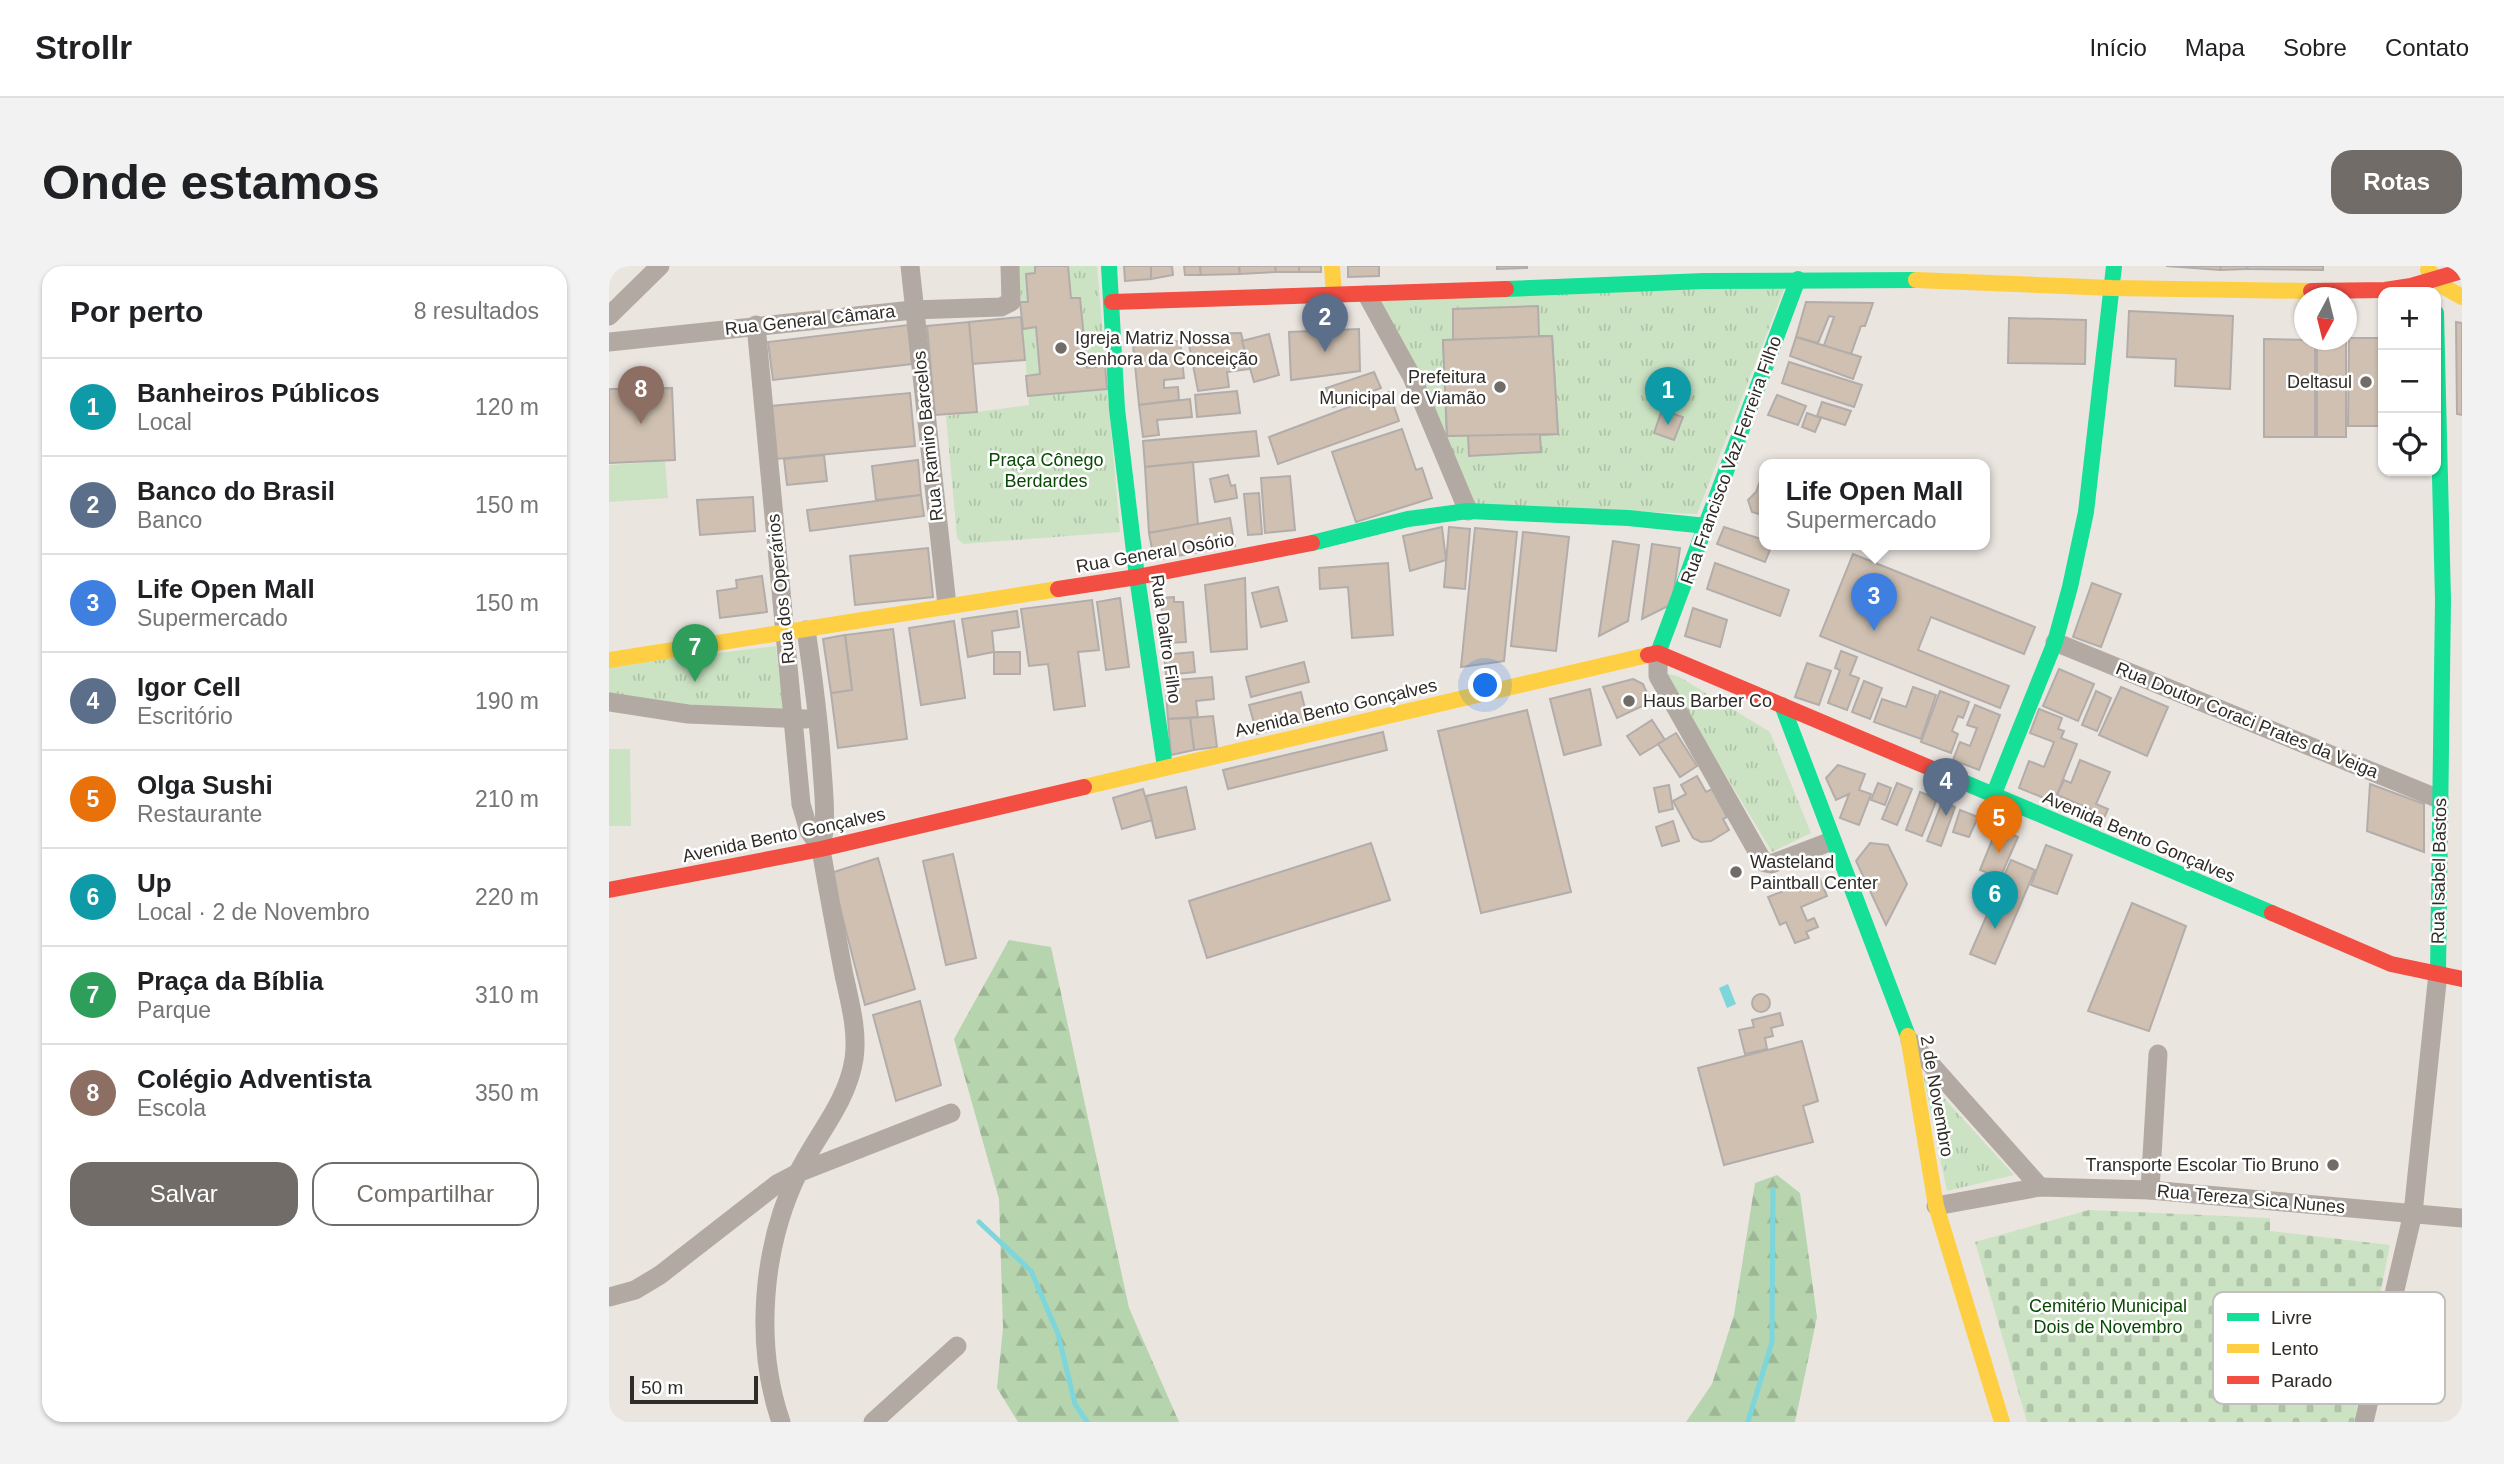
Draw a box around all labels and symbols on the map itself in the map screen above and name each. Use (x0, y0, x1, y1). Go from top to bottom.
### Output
north arrow (2294, 287, 2357, 350)
pin: 2 (1302, 294, 1348, 352)
street label: Rua General Câmara (724, 301, 897, 339)
place label: Igreja Matriz Nossa Senhora da Conceição (1075, 328, 1258, 369)
street label: Rua Francisco Vaz Ferreira Filho (1677, 333, 1785, 587)
marker: Igreja Matriz Nossa Senhora da Conceição (1053, 340, 1069, 356)
street label: Rua Ramiro Barcelos (909, 350, 947, 522)
pin: 8 (618, 366, 664, 424)
place label: Prefeitura Municipal de Viamão (1319, 367, 1487, 408)
pin: 1 (1645, 367, 1691, 425)
place label: Deltasul (2287, 372, 2352, 392)
marker: Deltasul (2358, 374, 2374, 390)
marker: Prefeitura Municipal de Viamão (1492, 379, 1508, 395)
park label: Praça Cônego Berdardes (988, 450, 1104, 491)
street label: Rua dos Operários (763, 513, 799, 665)
street label: Rua General Osório (1074, 529, 1236, 577)
street label: Rua Daltro Filho (1147, 573, 1185, 705)
pin: 3 (1851, 573, 1897, 631)
pin: 7 (672, 624, 718, 682)
street label: Rua Doutor Coraci Prates da Veiga (2113, 658, 2382, 782)
your location (1468, 668, 1502, 702)
street label: Avenida Bento Gonçalves (1233, 675, 1439, 741)
place label: Haus Barber Co (1643, 691, 1772, 711)
marker: Haus Barber Co (1621, 693, 1637, 709)
pin: 4 (1923, 758, 1969, 816)
street label: Avenida Bento Gonçalves (2040, 787, 2238, 887)
pin: 5 (1976, 795, 2022, 853)
street label: Rua Isabel Bastos (2428, 798, 2450, 944)
street label: Avenida Bento Gonçalves (681, 804, 887, 866)
place label: Wasteland Paintball Center (1750, 852, 1878, 893)
marker: Wasteland Paintball Center (1728, 864, 1744, 880)
pin: 6 (1972, 871, 2018, 929)
street label: 2 de Novembro (1916, 1034, 1958, 1158)
place label: Transporte Escolar Tio Bruno (2086, 1155, 2319, 1175)
marker: Transporte Escolar Tio Bruno (2325, 1157, 2341, 1173)
street label: Rua Tereza Sica Nunes (2156, 1181, 2346, 1217)
legend (2213, 1292, 2445, 1404)
park label: Cemitério Municipal Dois de Novembro (2029, 1296, 2187, 1337)
text: Livre (2271, 1307, 2312, 1328)
text: Lento (2271, 1338, 2319, 1359)
text: Parado (2271, 1370, 2332, 1391)
scale bar (630, 1373, 758, 1405)

